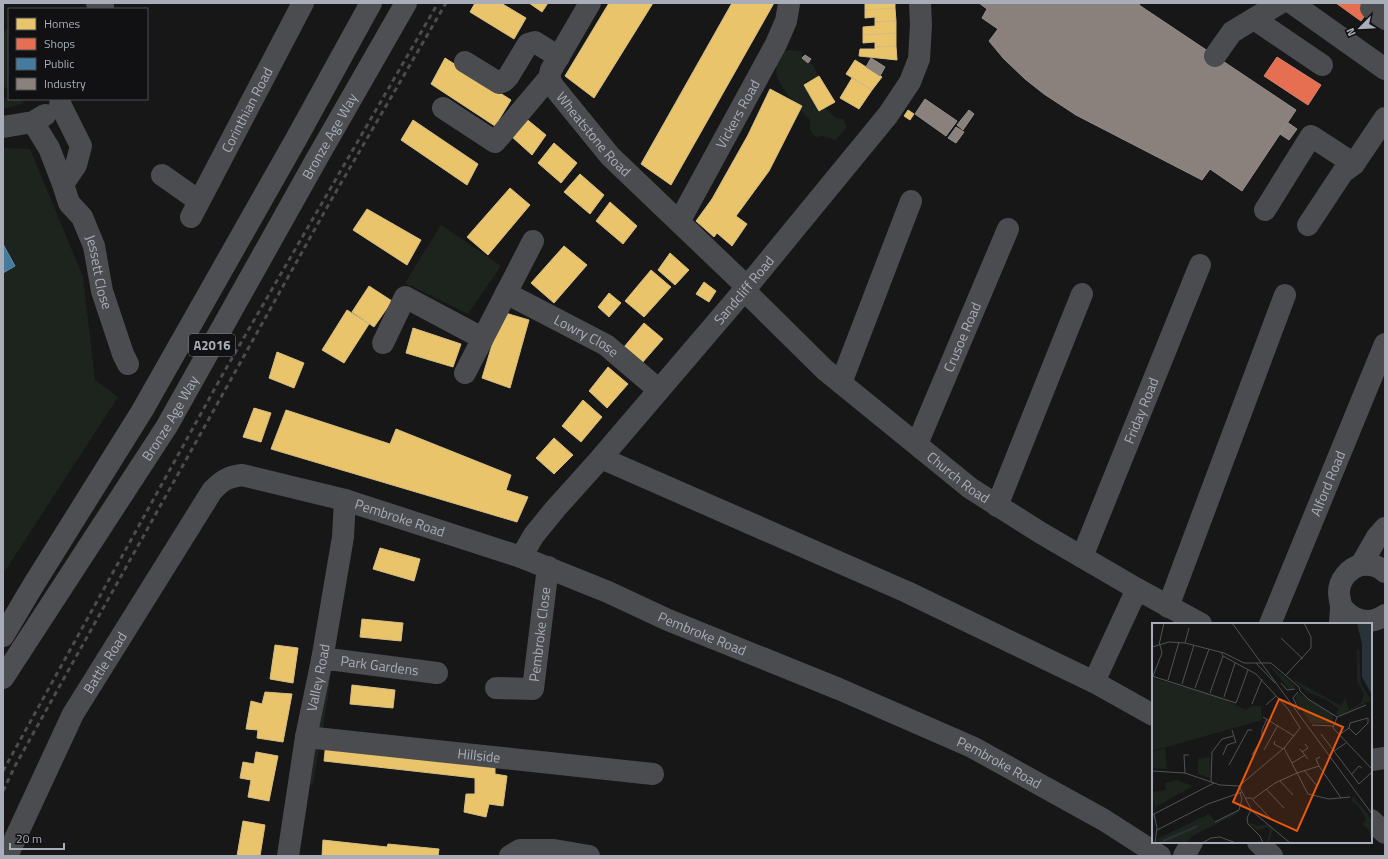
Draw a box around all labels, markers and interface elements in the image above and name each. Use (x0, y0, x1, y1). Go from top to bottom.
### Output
legend (8, 8, 148, 100)
north arrow (1340, 8, 1380, 48)
text: Homes (44, 14, 80, 33)
text: N (1342, 25, 1360, 39)
text: Shops (44, 34, 76, 53)
text: Public (44, 54, 74, 73)
street label: Corinthian Road (216, 63, 278, 156)
text: Industry (44, 74, 86, 93)
street label: Vickers Road (710, 75, 765, 152)
street label: Wheatstone Road (552, 87, 636, 181)
street label: Bronze Age Way (296, 89, 362, 183)
street label: Jessett Close (80, 231, 118, 312)
street label: Sandcliff Road (708, 251, 779, 329)
street label: Crusoe Road (938, 299, 986, 375)
street label: Lowry Close (551, 309, 624, 362)
road number: A2016 (189, 334, 235, 356)
street label: Bronze Age Way (136, 371, 203, 465)
street label: Friday Road (1118, 374, 1164, 447)
street label: Church Road (923, 446, 994, 508)
street label: Alford Road (1304, 447, 1350, 519)
street label: Pembroke Road (352, 493, 448, 542)
street label: Pembroke Close (523, 586, 555, 683)
street label: Pembroke Road (655, 606, 750, 661)
inset map (1152, 623, 1372, 843)
street label: Battle Road (77, 628, 132, 697)
street label: Valley Road (301, 642, 335, 713)
street label: Park Gardens (339, 650, 420, 681)
street label: Pembroke Road (954, 731, 1046, 794)
street label: Hillside (457, 742, 502, 768)
scale bar (10, 825, 64, 851)
text: 20 m (16, 829, 42, 848)

